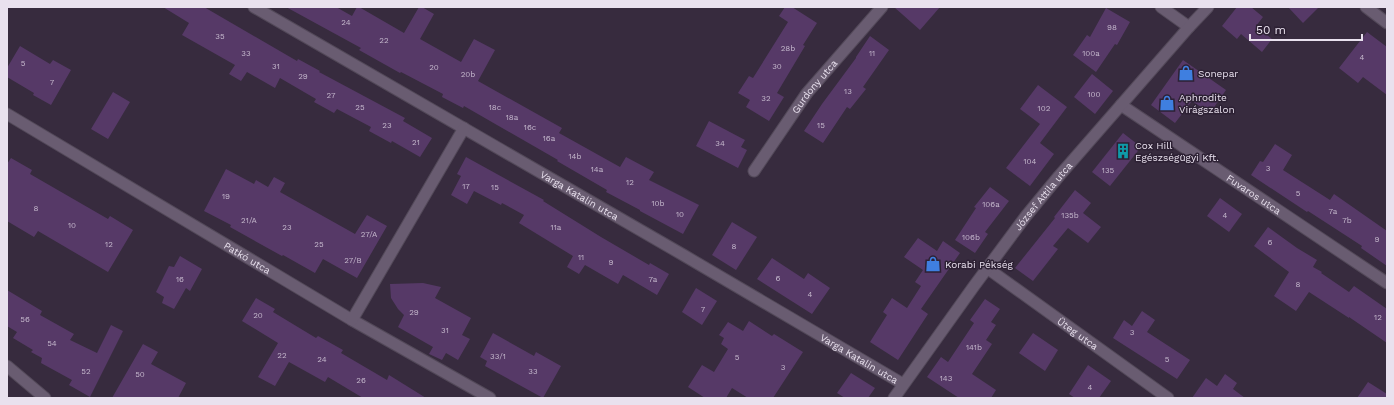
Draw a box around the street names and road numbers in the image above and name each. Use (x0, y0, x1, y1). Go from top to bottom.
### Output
street label: Gurdony utca (789, 57, 839, 115)
street label: József Attila utca (1012, 160, 1074, 232)
street label: Varga Katalin utca (539, 168, 621, 222)
street label: Fuvaros utca (1225, 172, 1283, 216)
street label: Patkó utca (222, 239, 273, 276)
street label: Üteg utca (1055, 315, 1101, 352)
street label: Varga Katalin utca (819, 331, 901, 386)

